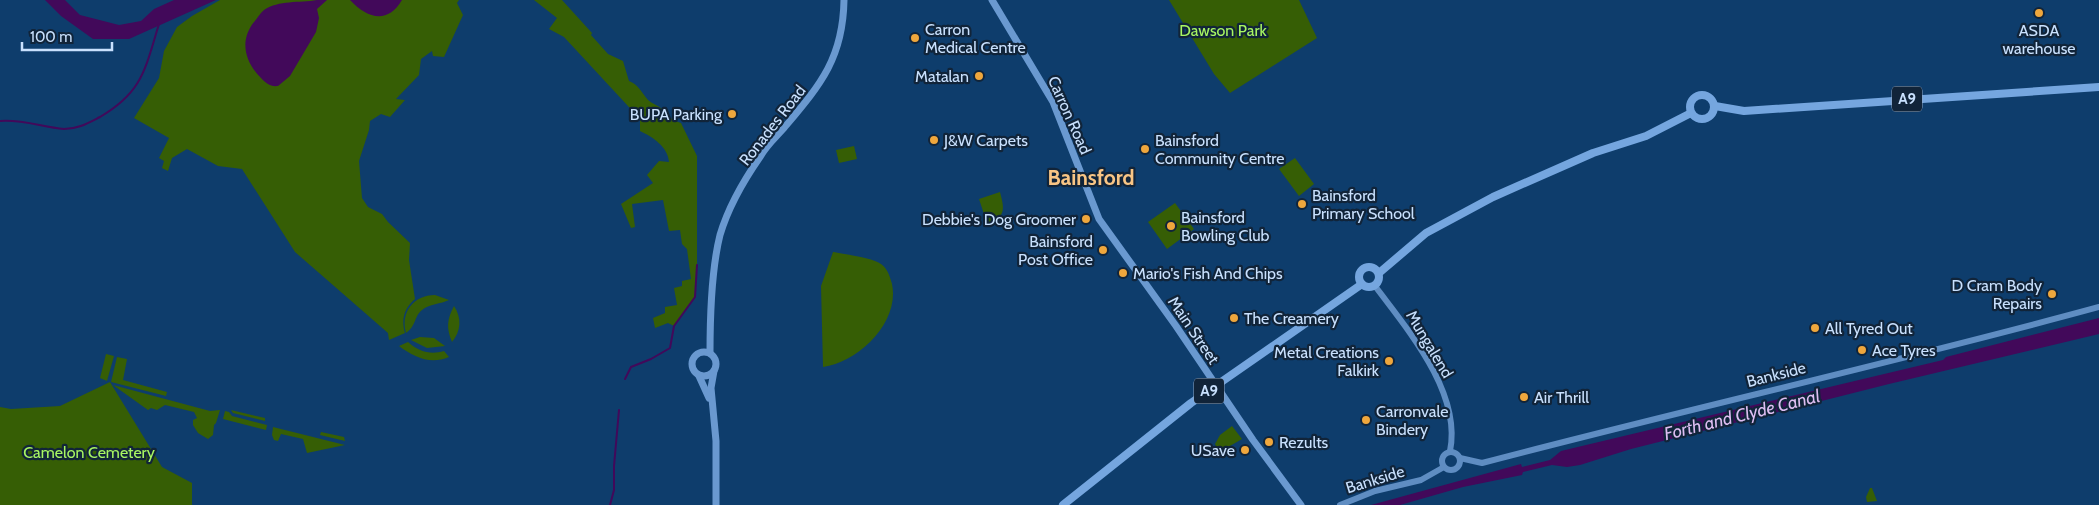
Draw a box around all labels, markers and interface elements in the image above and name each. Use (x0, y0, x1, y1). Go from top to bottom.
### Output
marker: ASDA warehouse (2033, 7, 2045, 19)
scale bar (22, 20, 112, 52)
place label: Carron Medical Centre (925, 20, 1026, 57)
park label: Dawson Park (1179, 21, 1268, 40)
place label: ASDA warehouse (2003, 21, 2075, 58)
text: 100 m (30, 28, 72, 46)
marker: Carron Medical Centre (909, 32, 921, 44)
place label: Matalan (915, 67, 969, 86)
marker: Matalan (973, 70, 985, 82)
street label: Carron Road (1044, 73, 1095, 157)
street label: Ronades Road (735, 81, 810, 169)
road number: A9 (1892, 86, 1922, 112)
place label: BUPA Parking (630, 105, 723, 124)
marker: BUPA Parking (726, 108, 738, 120)
place label: J&W Carpets (943, 131, 1028, 150)
place label: Bainsford Community Centre (1155, 131, 1284, 168)
marker: J&W Carpets (928, 134, 940, 146)
marker: Bainsford Community Centre (1139, 143, 1151, 155)
district label: Bainsford (1048, 165, 1134, 190)
place label: Bainsford Primary School (1312, 186, 1415, 223)
marker: Bainsford Primary School (1296, 198, 1308, 210)
place label: Bainsford Bowling Club (1181, 208, 1270, 245)
place label: Debbie's Dog Groomer (922, 210, 1077, 229)
marker: Debbie's Dog Groomer (1080, 213, 1092, 225)
marker: Bainsford Bowling Club (1165, 220, 1177, 232)
place label: Bainsford Post Office (1018, 232, 1093, 269)
marker: Bainsford Post Office (1097, 244, 1109, 256)
place label: Mario's Fish And Chips (1133, 264, 1283, 283)
marker: Mario's Fish And Chips (1117, 267, 1129, 279)
place label: D Cram Body Repairs (1951, 276, 2042, 313)
marker: D Cram Body Repairs (2046, 288, 2058, 300)
street label: Main Street (1164, 293, 1224, 368)
street label: Mungalend (1402, 307, 1457, 382)
place label: The Creamery (1244, 309, 1339, 328)
marker: The Creamery (1228, 312, 1240, 324)
place label: All Tyred Out (1825, 319, 1913, 338)
marker: All Tyred Out (1809, 322, 1821, 334)
place label: Ace Tyres (1872, 341, 1936, 360)
place label: Metal Creations Falkirk (1274, 343, 1380, 380)
marker: Ace Tyres (1856, 344, 1868, 356)
marker: Metal Creations Falkirk (1383, 355, 1395, 367)
street label: Bankside (1745, 358, 1808, 391)
road number: A9 (1194, 378, 1224, 404)
water label: Forth and Clyde Canal (1662, 385, 1823, 445)
place label: Air Thrill (1534, 388, 1589, 407)
marker: Air Thrill (1518, 391, 1530, 403)
place label: Carronvale Bindery (1376, 402, 1448, 439)
marker: Carronvale Bindery (1360, 414, 1372, 426)
place label: Rezults (1279, 433, 1329, 452)
marker: Rezults (1263, 436, 1275, 448)
place label: USave (1191, 441, 1235, 460)
park label: Camelon Cemetery (23, 443, 155, 462)
marker: USave (1239, 444, 1251, 456)
street label: Bankside (1343, 462, 1407, 497)

